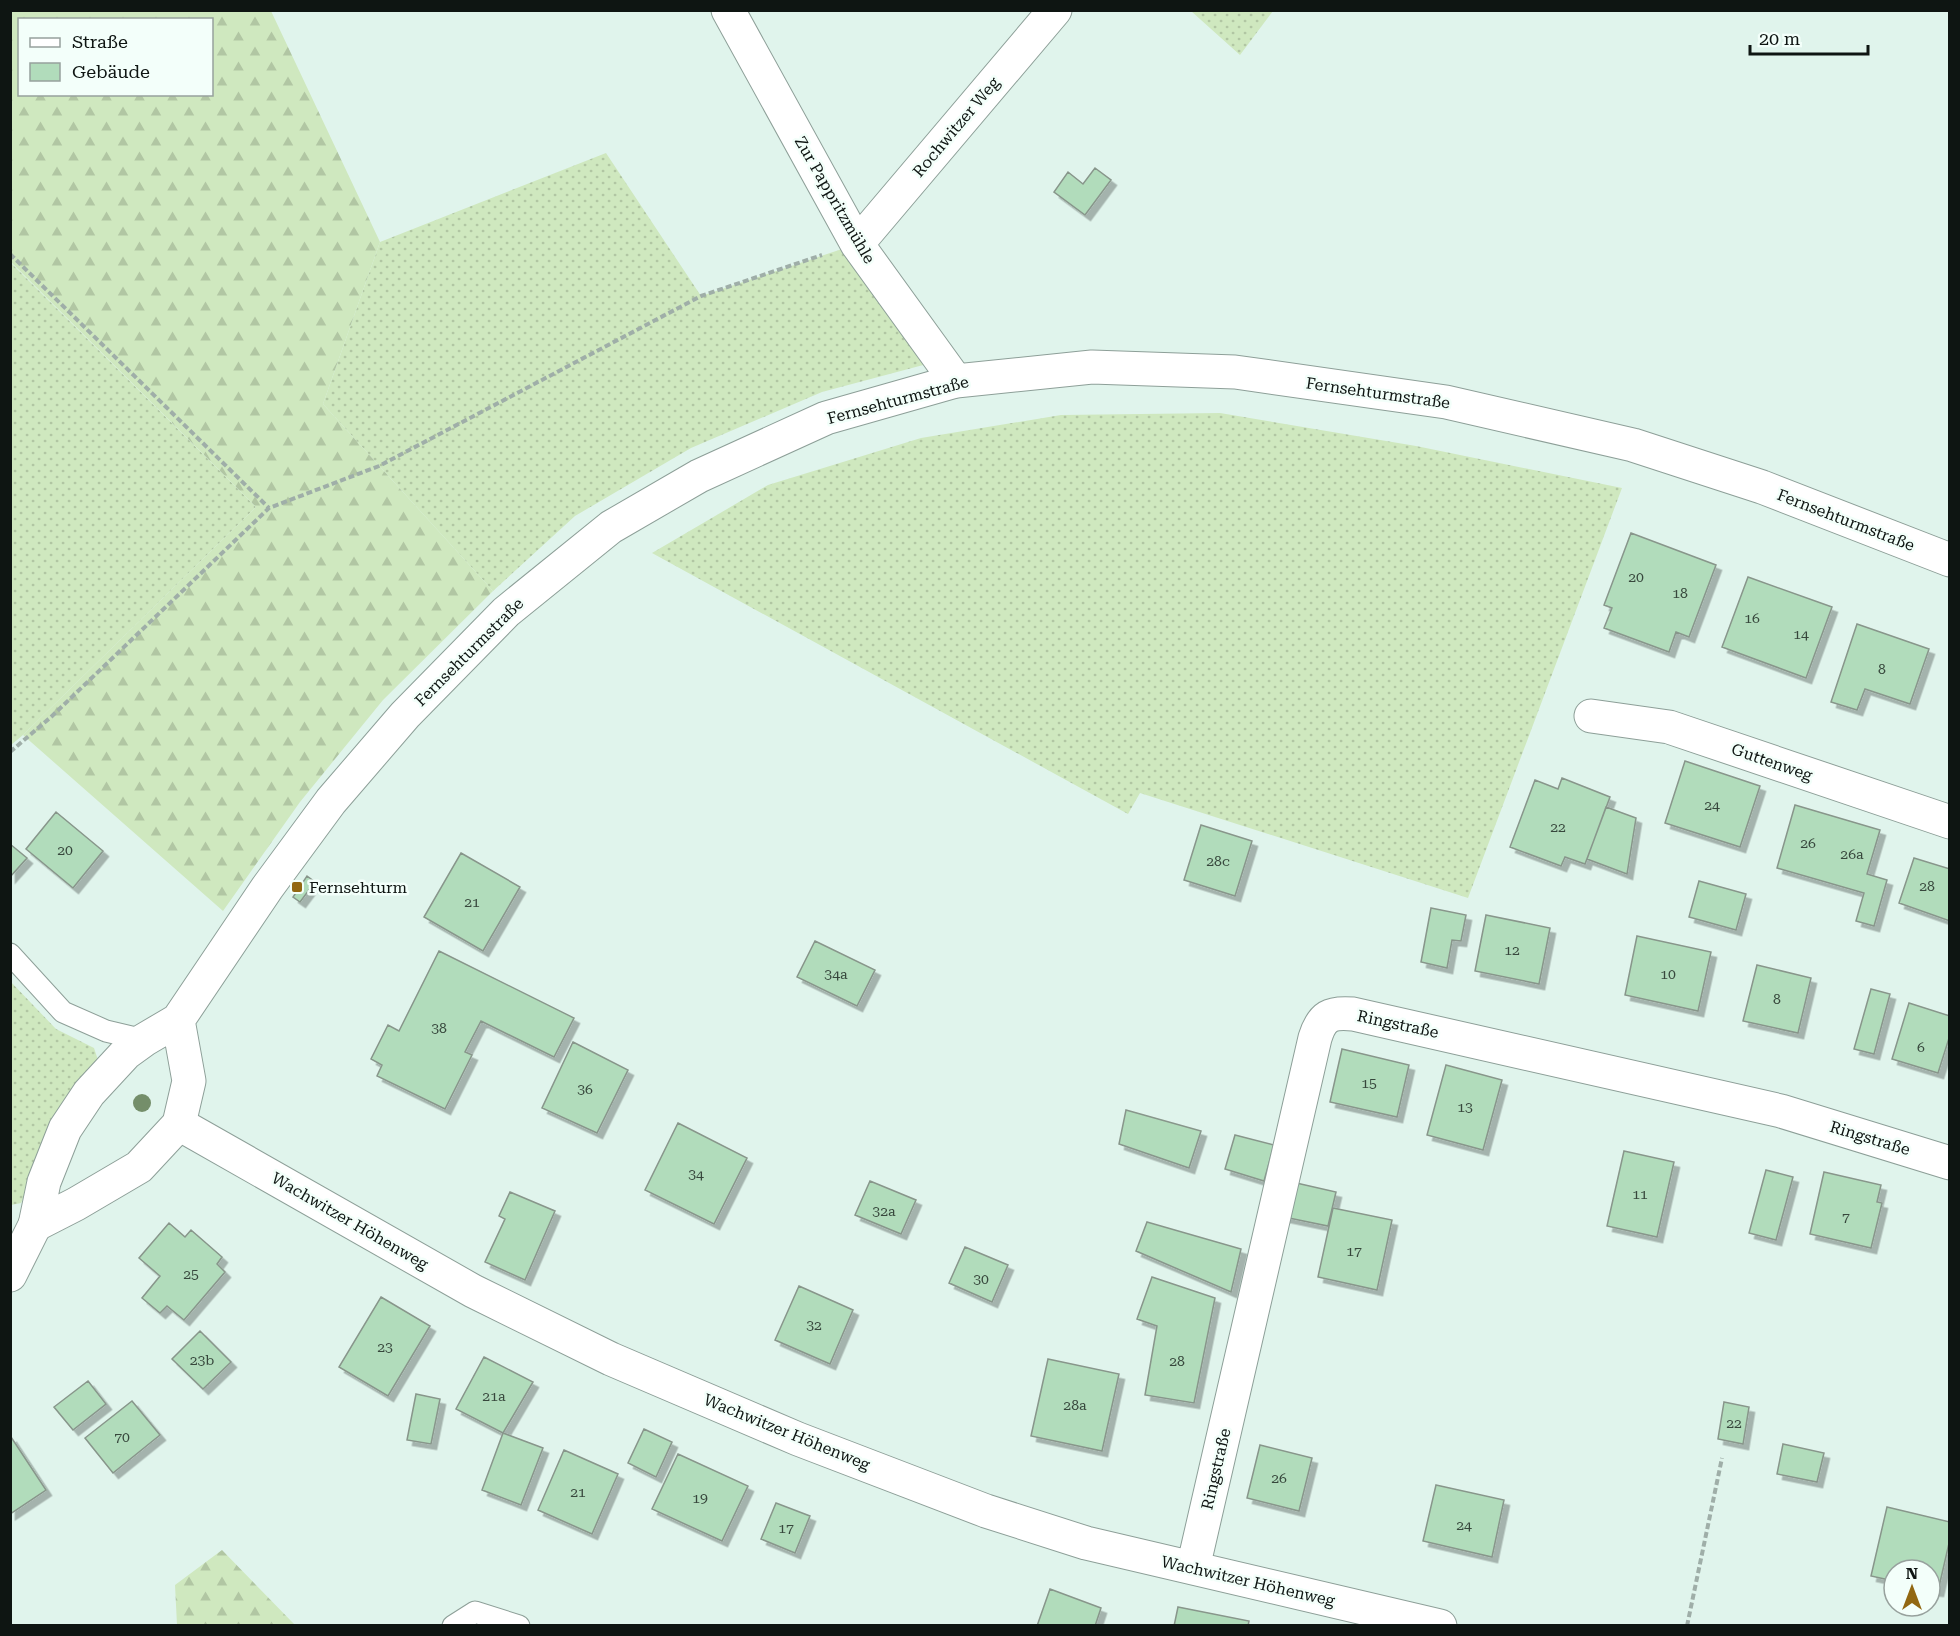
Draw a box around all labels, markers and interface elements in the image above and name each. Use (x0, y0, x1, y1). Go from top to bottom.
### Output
legend (18, 18, 213, 96)
scale bar (1750, 18, 1868, 56)
text: 20 m (1759, 28, 1800, 49)
text: Straße (72, 31, 128, 52)
text: Gebäude (72, 61, 150, 82)
street label: Rochwitzer Weg (909, 72, 1004, 181)
street label: Zur Pappritzmühle (791, 133, 879, 267)
street label: Fernsehturmstraße (825, 372, 971, 428)
street label: Fernsehturmstraße (1305, 373, 1452, 413)
street label: Fernsehturmstraße (1775, 485, 1918, 555)
house number: 20 (1628, 569, 1644, 585)
house number: 18 (1672, 585, 1688, 601)
street label: Fernsehturmstraße (411, 594, 527, 710)
house number: 16 (1744, 610, 1760, 626)
house number: 14 (1793, 626, 1809, 642)
house number: 8 (1878, 661, 1886, 677)
street label: Guttenweg (1729, 739, 1816, 785)
house number: 24 (1704, 797, 1720, 813)
house number: 22 (1550, 819, 1566, 835)
house number: 26 (1800, 835, 1816, 851)
house number: 20 (57, 842, 73, 858)
house number: 26a (1840, 846, 1864, 862)
house number: 28c (1206, 853, 1230, 869)
place label: Fernsehturm (309, 878, 408, 897)
house number: 28 (1919, 878, 1935, 894)
marker: Fernsehturm (290, 880, 304, 894)
house number: 21 (464, 894, 480, 910)
house number: 12 (1504, 942, 1520, 958)
house number: 34a (824, 966, 848, 982)
house number: 10 (1660, 966, 1676, 982)
house number: 8 (1773, 991, 1781, 1007)
street label: Ringstraße (1355, 1006, 1441, 1042)
house number: 38 (431, 1020, 447, 1036)
house number: 6 (1917, 1039, 1925, 1055)
house number: 15 (1361, 1075, 1377, 1091)
house number: 36 (577, 1081, 593, 1097)
house number: 13 (1457, 1099, 1473, 1115)
street label: Ringstraße (1828, 1117, 1913, 1159)
house number: 34 (688, 1166, 704, 1182)
street label: Wachwitzer Höhenweg (268, 1168, 432, 1274)
house number: 11 (1632, 1186, 1648, 1202)
house number: 32a (872, 1203, 896, 1219)
house number: 7 (1842, 1209, 1850, 1225)
house number: 17 (1346, 1243, 1362, 1259)
house number: 25 (183, 1266, 199, 1282)
house number: 30 (973, 1271, 989, 1287)
house number: 32 (806, 1317, 822, 1333)
house number: 23 (377, 1339, 393, 1355)
house number: 23b (190, 1352, 214, 1368)
house number: 28 (1169, 1353, 1185, 1369)
house number: 21a (482, 1388, 506, 1404)
street label: Wachwitzer Höhenweg (701, 1390, 874, 1474)
house number: 28a (1063, 1397, 1087, 1413)
house number: 22 (1726, 1415, 1742, 1431)
street label: Ringstraße (1197, 1426, 1235, 1512)
house number: 70 (114, 1429, 130, 1445)
house number: 26 (1271, 1470, 1287, 1486)
house number: 21 (570, 1484, 586, 1500)
house number: 19 (692, 1490, 708, 1506)
house number: 24 (1456, 1517, 1472, 1533)
house number: 17 (778, 1520, 794, 1536)
street label: Wachwitzer Höhenweg (1159, 1552, 1338, 1610)
north arrow (1882, 1558, 1942, 1618)
text: N (1906, 1564, 1918, 1583)

